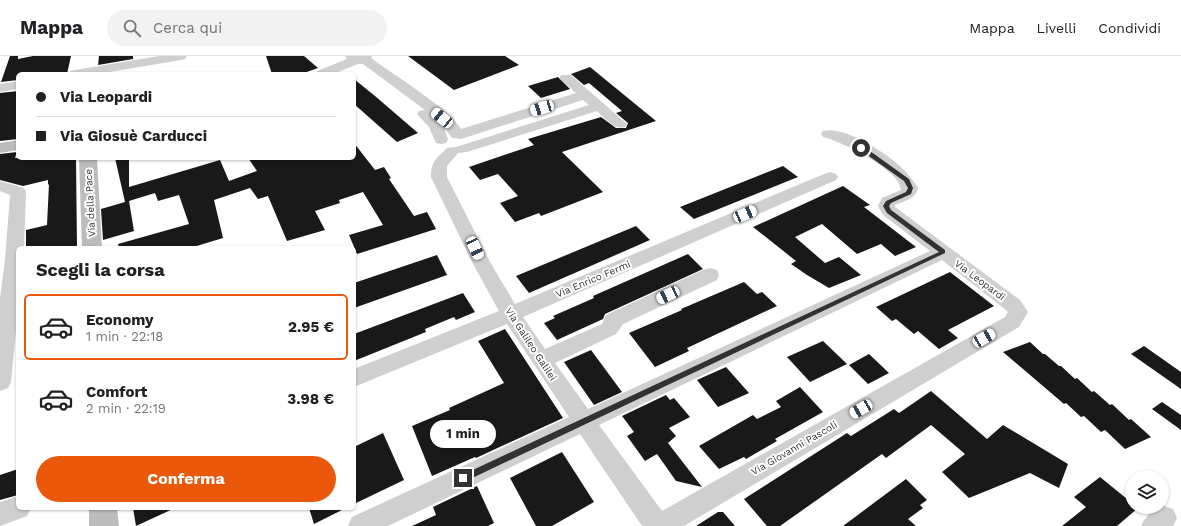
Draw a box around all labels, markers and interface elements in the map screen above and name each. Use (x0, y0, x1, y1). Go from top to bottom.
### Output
search box (107, 10, 387, 46)
text: Mappa (20, 16, 83, 39)
icon: search (121, 17, 143, 39)
text: Cerca qui (153, 19, 222, 37)
text: Mappa (969, 20, 1015, 36)
text: Livelli (1037, 20, 1076, 36)
text: Condividi (1098, 20, 1161, 36)
text: Via Leopardi (60, 88, 152, 106)
car (529, 99, 555, 117)
car (429, 106, 455, 130)
text: Via Giosuè Carducci (60, 127, 207, 145)
route start (852, 139, 870, 157)
street label: Via della Pace (83, 168, 97, 237)
car (732, 204, 758, 224)
car (464, 235, 486, 261)
street label: Via Leopardi (953, 257, 1007, 303)
street label: Via Enrico Fermi (554, 258, 632, 300)
text: Scegli la corsa (36, 259, 165, 280)
car (655, 284, 681, 306)
street label: Via Galileo Galilei (503, 305, 559, 383)
icon: car (38, 309, 74, 345)
text: Economy (86, 311, 153, 329)
text: 2.95 € (288, 318, 334, 336)
car (971, 327, 997, 349)
text: 1 min · 22:18 (86, 329, 163, 344)
icon: car (38, 381, 74, 417)
text: Comfort (86, 383, 147, 401)
text: 3.98 € (287, 390, 334, 408)
car (848, 398, 874, 420)
text: 2 min · 22:19 (86, 401, 166, 416)
street label: Via Giovanni Pascoli (749, 419, 839, 477)
callout: 1 min (430, 420, 496, 448)
text: 1 min (446, 426, 480, 441)
button: Conferma (36, 456, 336, 502)
route end (454, 469, 472, 487)
map controls (1125, 470, 1169, 514)
button: layers (1125, 470, 1169, 514)

